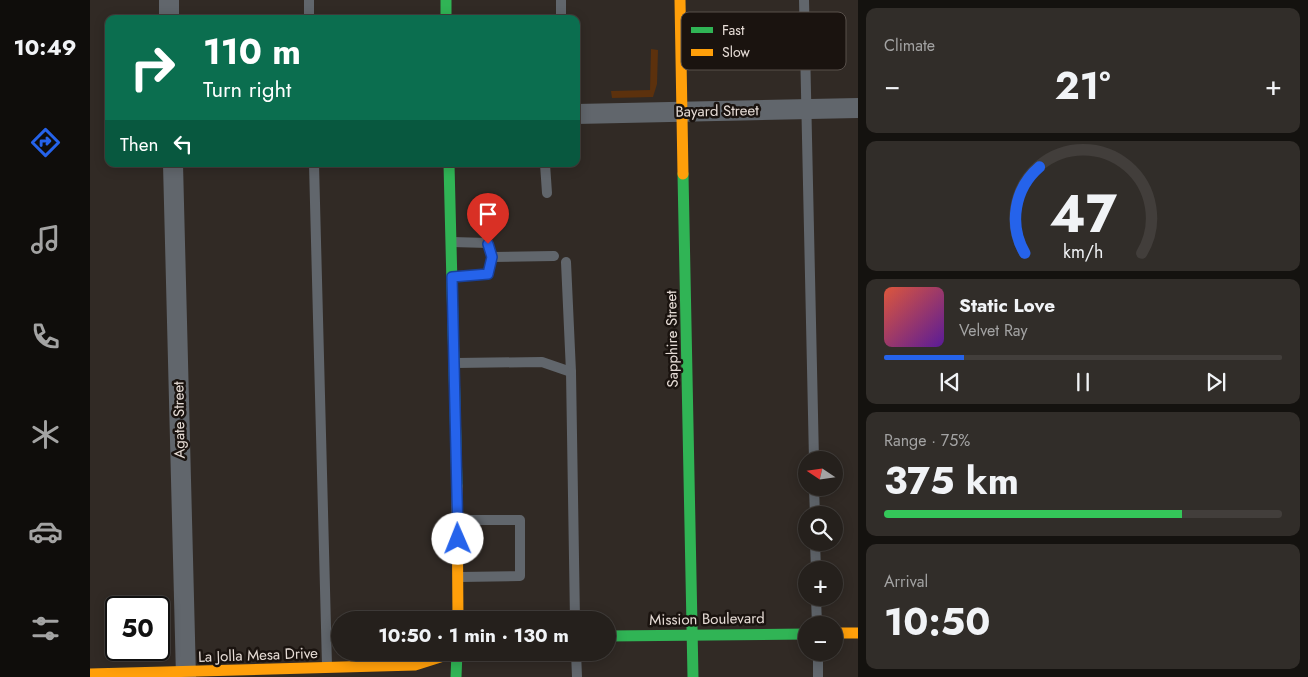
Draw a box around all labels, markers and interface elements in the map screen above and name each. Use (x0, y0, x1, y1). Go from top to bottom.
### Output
legend (681, 12, 846, 70)
text: Fast (722, 20, 745, 40)
text: 110 m (203, 27, 301, 77)
text: 10:49 (14, 31, 76, 63)
text: Climate (884, 34, 935, 57)
icon: right (120, 35, 185, 100)
text: Slow (722, 42, 750, 62)
text: 21° (1055, 58, 1110, 113)
text: − (884, 65, 901, 106)
text: + (1265, 65, 1282, 106)
text: Turn right (203, 73, 291, 105)
street label: Bayard Street (675, 99, 759, 123)
icon: directions (28, 125, 63, 160)
icon: left (169, 130, 197, 158)
text: Then (120, 131, 159, 158)
text: 47 (1049, 176, 1117, 252)
pin (467, 193, 509, 244)
icon: arrive (474, 200, 502, 228)
icon: music (28, 222, 63, 257)
text: km/h (1063, 239, 1103, 265)
street label: Sapphire Street (660, 290, 684, 388)
text: Static Love (959, 292, 1055, 319)
icon: phone (28, 319, 63, 354)
text: Velvet Ray (959, 319, 1028, 342)
icon: previous (936, 368, 964, 396)
icon: pause (1069, 368, 1097, 396)
icon: next (1202, 368, 1230, 396)
street label: Agate Street (167, 381, 191, 459)
icon: climate (28, 417, 63, 452)
text: Range · 75% (884, 429, 970, 452)
north arrow (798, 451, 842, 496)
map controls (798, 451, 843, 661)
text: 375 km (884, 453, 1019, 508)
button: search (798, 506, 843, 551)
position arrow (431, 512, 483, 564)
icon: car (28, 514, 63, 549)
button: + (798, 561, 843, 606)
text: Arrival (884, 570, 928, 593)
text: 10:50 (884, 594, 990, 649)
speed limit sign: 50 (105, 596, 170, 661)
street label: Mission Boulevard (649, 607, 765, 631)
icon: filters (28, 611, 63, 646)
button: − (798, 616, 843, 661)
text: 10:50 · 1 min · 130 m (378, 622, 569, 649)
street label: La Jolla Mesa Drive (198, 642, 319, 668)

